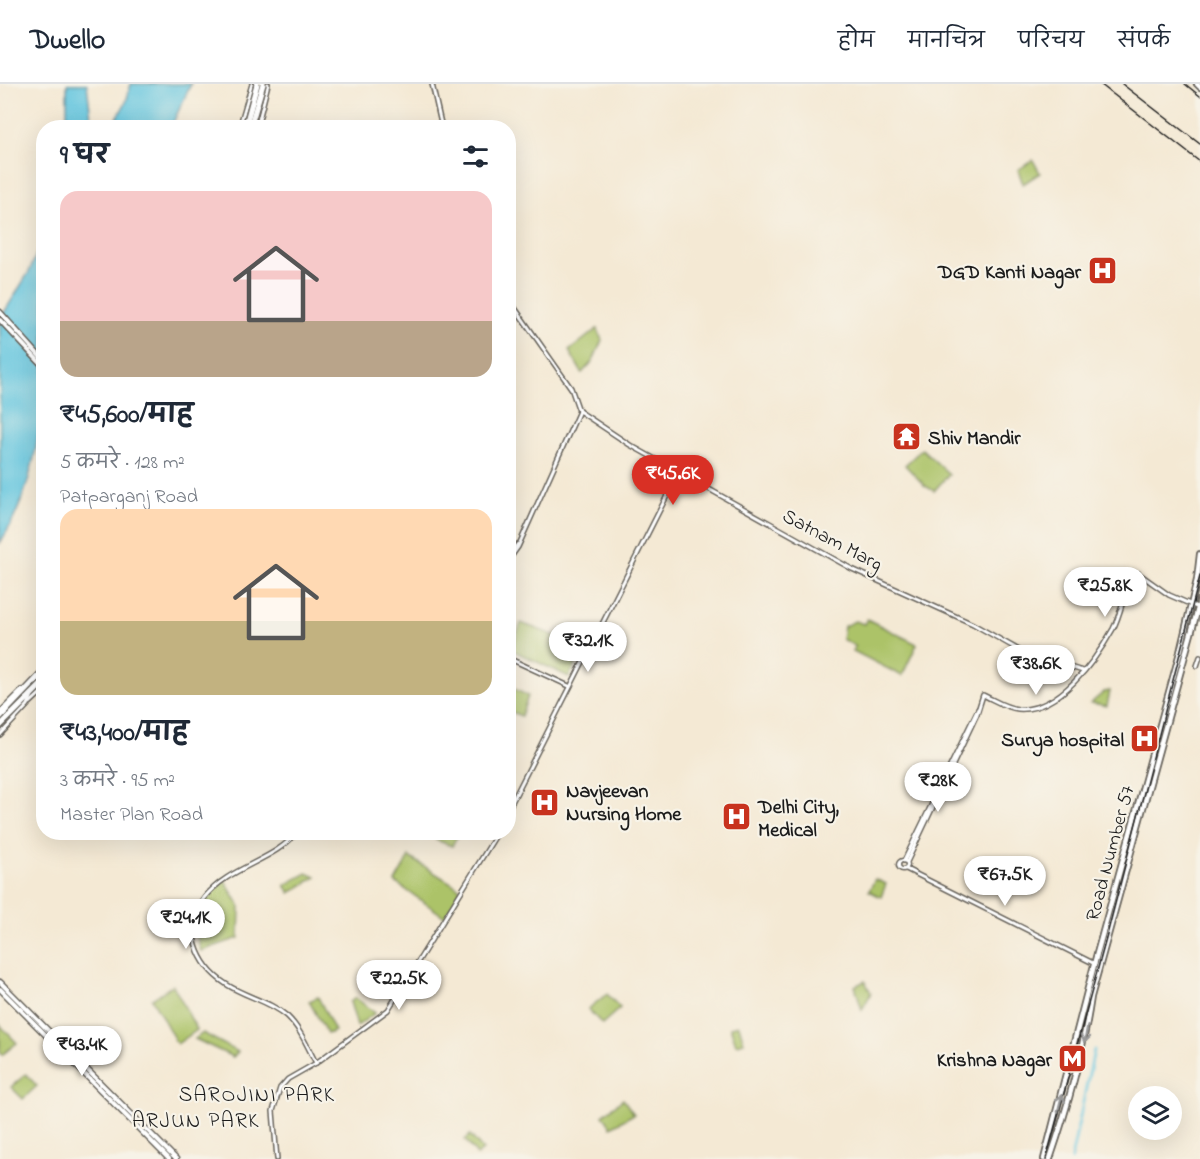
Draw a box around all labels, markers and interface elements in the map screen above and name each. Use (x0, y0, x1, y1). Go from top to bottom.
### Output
text: Dwello (30, 21, 105, 62)
text: होम (838, 27, 875, 57)
text: मानचित्र (908, 27, 985, 57)
text: परिचय (1018, 27, 1084, 57)
text: संपर्क (1117, 27, 1170, 57)
text: 9 घर (60, 138, 109, 176)
icon: filters (459, 140, 492, 173)
icon: home (222, 230, 330, 338)
hospital icon: DGD Kanti Nagar (1086, 255, 1118, 287)
place label: DGD Kanti Nagar (937, 259, 1082, 289)
text: ₹45,600/माह (60, 397, 193, 435)
temple icon: Shiv Mandir (891, 421, 923, 453)
place label: Shiv Mandir (928, 425, 1021, 454)
text: 5 कमरे · 128 m² (60, 449, 185, 478)
pin: ₹45.6K (624, 455, 722, 506)
text: ₹45.6K (646, 460, 700, 489)
text: Patparganj Road (60, 483, 198, 512)
street label: Satnam Marg (776, 503, 887, 581)
icon: home (222, 548, 330, 656)
pin: ₹25.8K (1056, 567, 1154, 618)
text: ₹25.8K (1078, 572, 1132, 601)
pin: ₹32.1K (539, 622, 637, 673)
text: ₹32.1K (563, 627, 613, 656)
pin: ₹38.6K (987, 645, 1085, 696)
text: ₹38.6K (1011, 650, 1061, 679)
text: ₹43,400/माह (60, 715, 188, 753)
hospital icon: Surya hospital (1129, 723, 1161, 755)
place label: Surya hospital (1001, 727, 1124, 757)
pin: ₹28K (902, 762, 974, 813)
text: 3 कमरे · 95 m² (60, 767, 175, 796)
text: ₹28K (918, 767, 958, 796)
place label: Navjeevan Nursing Home (566, 778, 682, 831)
street label: Road Number 57 (1079, 783, 1143, 925)
hospital icon: Navjeevan Nursing Home (529, 786, 561, 818)
place label: Delhi City, Medical (757, 794, 840, 846)
text: Master Plan Road (60, 801, 203, 830)
hospital icon: Delhi City, Medical (721, 801, 753, 833)
pin: ₹67.5K (956, 856, 1054, 907)
text: ₹67.5K (978, 861, 1032, 890)
pin: ₹24.1K (137, 899, 235, 950)
text: ₹24.1K (161, 904, 211, 933)
pin: ₹22.5K (350, 960, 448, 1011)
text: ₹22.5K (370, 965, 428, 994)
one-way arrow (1080, 1024, 1091, 1043)
pin: ₹43.4K (33, 1026, 131, 1077)
text: ₹43.4K (57, 1031, 107, 1060)
metro station icon: Krishna Nagar (1057, 1043, 1089, 1075)
place label: Krishna Nagar (937, 1047, 1053, 1077)
district label: SAROJINI PARK (179, 1081, 335, 1111)
map controls (1128, 1086, 1182, 1140)
button: layers (1128, 1086, 1182, 1140)
one-way arrow (1055, 1094, 1066, 1113)
district label: ARJUN PARK (132, 1107, 260, 1137)

